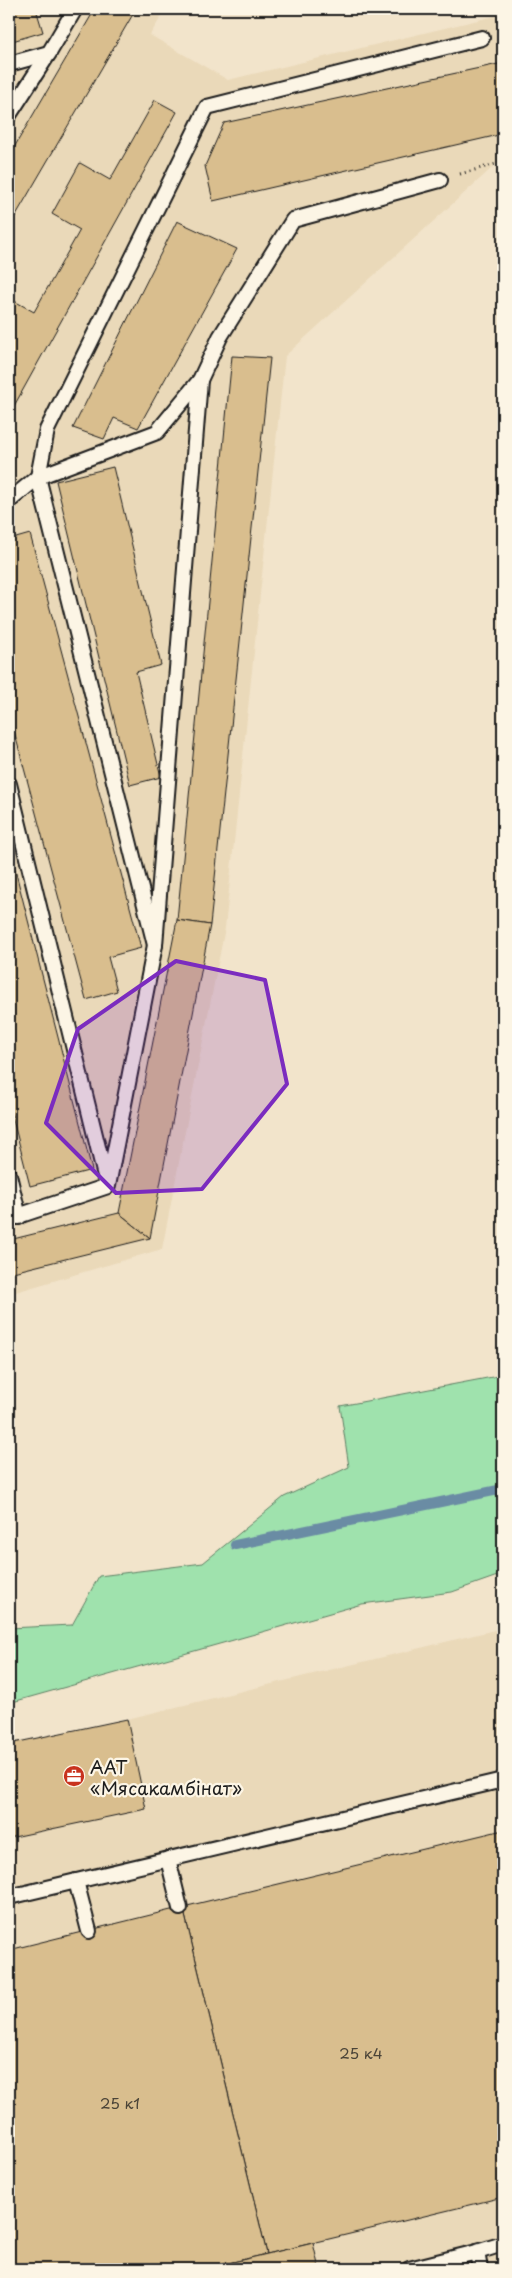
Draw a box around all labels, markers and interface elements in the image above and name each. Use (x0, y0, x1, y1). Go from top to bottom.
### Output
place label: ААТ «Мясакамбінат» (90, 1753, 242, 1801)
office icon: ААТ «Мясакамбінат» (62, 1764, 86, 1788)
house number: 25 к4 (339, 2041, 383, 2064)
house number: 25 к1 (100, 2091, 140, 2114)

